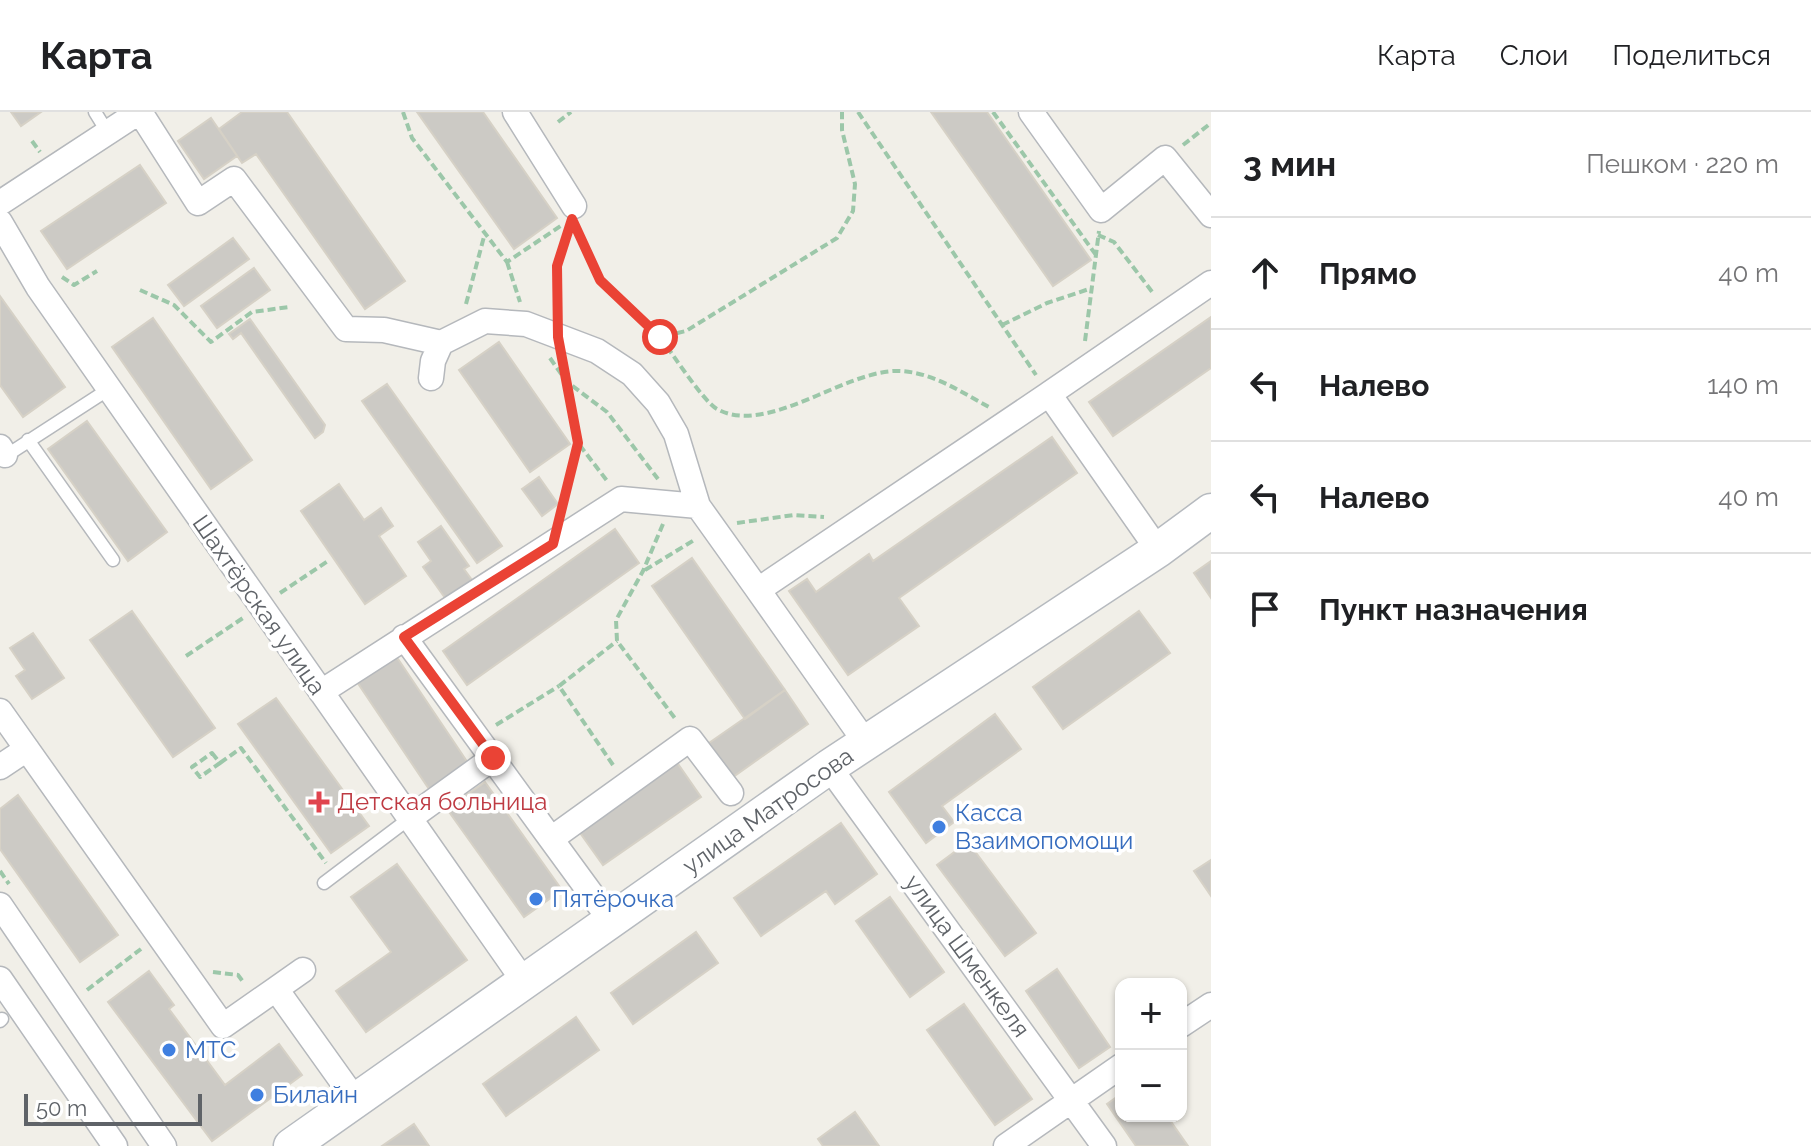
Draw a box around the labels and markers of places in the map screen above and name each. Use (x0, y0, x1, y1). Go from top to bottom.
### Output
place label: Детская больница (337, 787, 547, 816)
marker: Детская больница (308, 791, 330, 813)
place label: Касса Взаимопомощи (955, 798, 1133, 855)
marker: Касса Взаимопомощи (930, 818, 948, 836)
place label: Пятёрочка (552, 884, 674, 913)
marker: Пятёрочка (527, 890, 545, 908)
place label: МТС (185, 1035, 237, 1064)
marker: МТС (160, 1041, 178, 1059)
place label: Билайн (273, 1080, 358, 1109)
marker: Билайн (248, 1086, 266, 1104)

